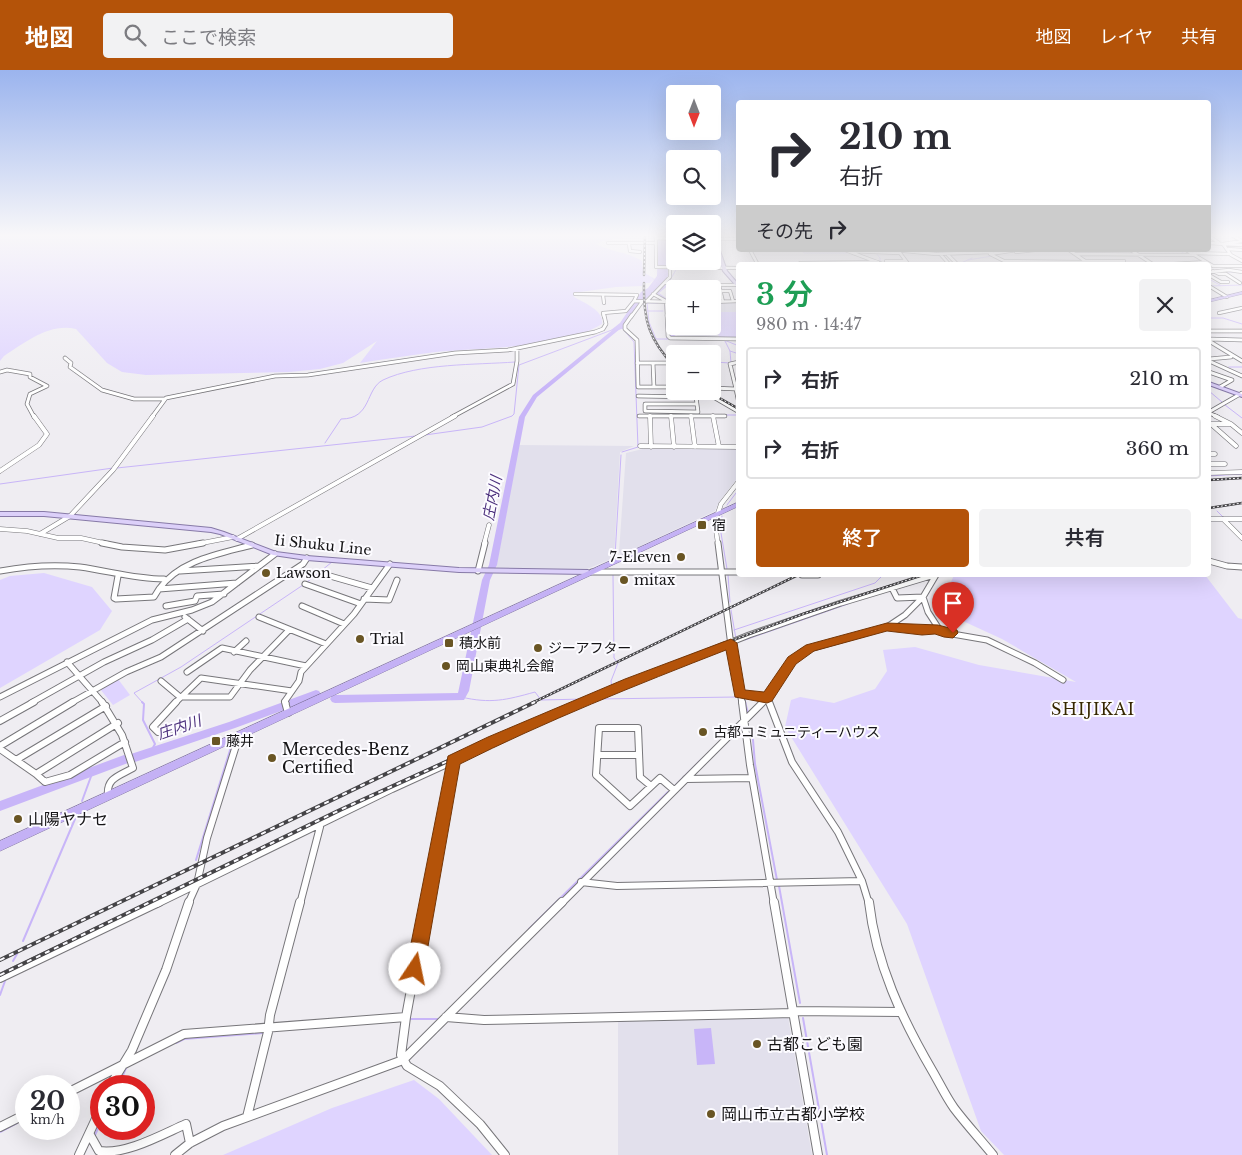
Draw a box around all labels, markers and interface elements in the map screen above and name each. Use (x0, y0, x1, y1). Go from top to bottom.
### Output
search box (103, 13, 453, 58)
icon: search (121, 21, 149, 49)
text: 地図 (25, 23, 73, 52)
text: ここで検索 (161, 26, 256, 49)
text: 地図 (1036, 26, 1072, 48)
text: レイヤ (1100, 26, 1153, 48)
text: 共有 (1181, 26, 1217, 48)
north arrow (666, 85, 721, 140)
map controls (666, 85, 721, 400)
text: 210 m (839, 115, 952, 158)
icon: right (756, 120, 821, 185)
button: search (666, 150, 721, 205)
text: 右折 (839, 163, 883, 190)
button: layers (666, 215, 721, 270)
icon: right (823, 215, 851, 243)
text: その先 (756, 220, 813, 243)
text: 3 分 (756, 276, 813, 313)
button: close (1139, 279, 1191, 331)
button: + (666, 280, 721, 335)
text: 980 m · 14:47 (756, 314, 861, 334)
button: − (666, 345, 721, 400)
icon: right (758, 364, 786, 392)
text: 210 m (1129, 367, 1189, 390)
text: 右折 (801, 369, 839, 392)
icon: right (758, 434, 786, 462)
text: 360 m (1126, 437, 1189, 460)
text: 右折 (801, 439, 839, 462)
water label: 庄内川 (478, 472, 506, 522)
button: 終了 (756, 509, 969, 567)
button: 共有 (979, 509, 1191, 567)
place label: 宿 (712, 516, 726, 534)
marker: 宿 (696, 519, 708, 531)
street label: Ii Shuku Line (274, 531, 372, 559)
place label: 7-Eleven (609, 548, 671, 566)
marker: 7-Eleven (675, 551, 687, 563)
place label: Lawson (276, 564, 331, 582)
marker: Lawson (260, 567, 272, 579)
place label: mitax (634, 571, 676, 589)
marker: mitax (618, 574, 630, 586)
pin (932, 582, 974, 633)
icon: arrive (939, 589, 967, 617)
place label: Trial (370, 630, 404, 648)
marker: Trial (354, 633, 366, 645)
place label: 積水前 (459, 634, 501, 652)
marker: 積水前 (443, 637, 455, 649)
place label: ジーアフター (548, 639, 631, 657)
marker: ジーアフター (532, 642, 544, 654)
place label: 岡山東典礼会館 (456, 657, 554, 675)
marker: 岡山東典礼会館 (440, 660, 452, 672)
district label: SHIJIKAI (1051, 699, 1135, 719)
water label: 庄内川 (155, 710, 205, 743)
place label: 古都コミュニティーハウス (713, 723, 880, 741)
marker: 古都コミュニティーハウス (697, 726, 709, 738)
place label: 藤井 (226, 732, 254, 750)
marker: 藤井 (210, 735, 222, 747)
place label: Mercedes-Benz Certified (282, 739, 409, 777)
marker: Mercedes-Benz Certified (266, 752, 278, 764)
place label: 山陽ヤナセ (28, 809, 108, 829)
marker: 山陽ヤナセ (12, 813, 24, 825)
position arrow (388, 942, 440, 994)
place label: 古都こども園 (767, 1034, 863, 1054)
marker: 古都こども園 (751, 1038, 763, 1050)
speed limit sign: 30 (90, 1075, 155, 1140)
text: 20 (30, 1086, 65, 1117)
place label: 岡山市立古都小学校 (721, 1104, 865, 1124)
marker: 岡山市立古都小学校 (705, 1108, 717, 1120)
text: km/h (30, 1112, 65, 1127)

